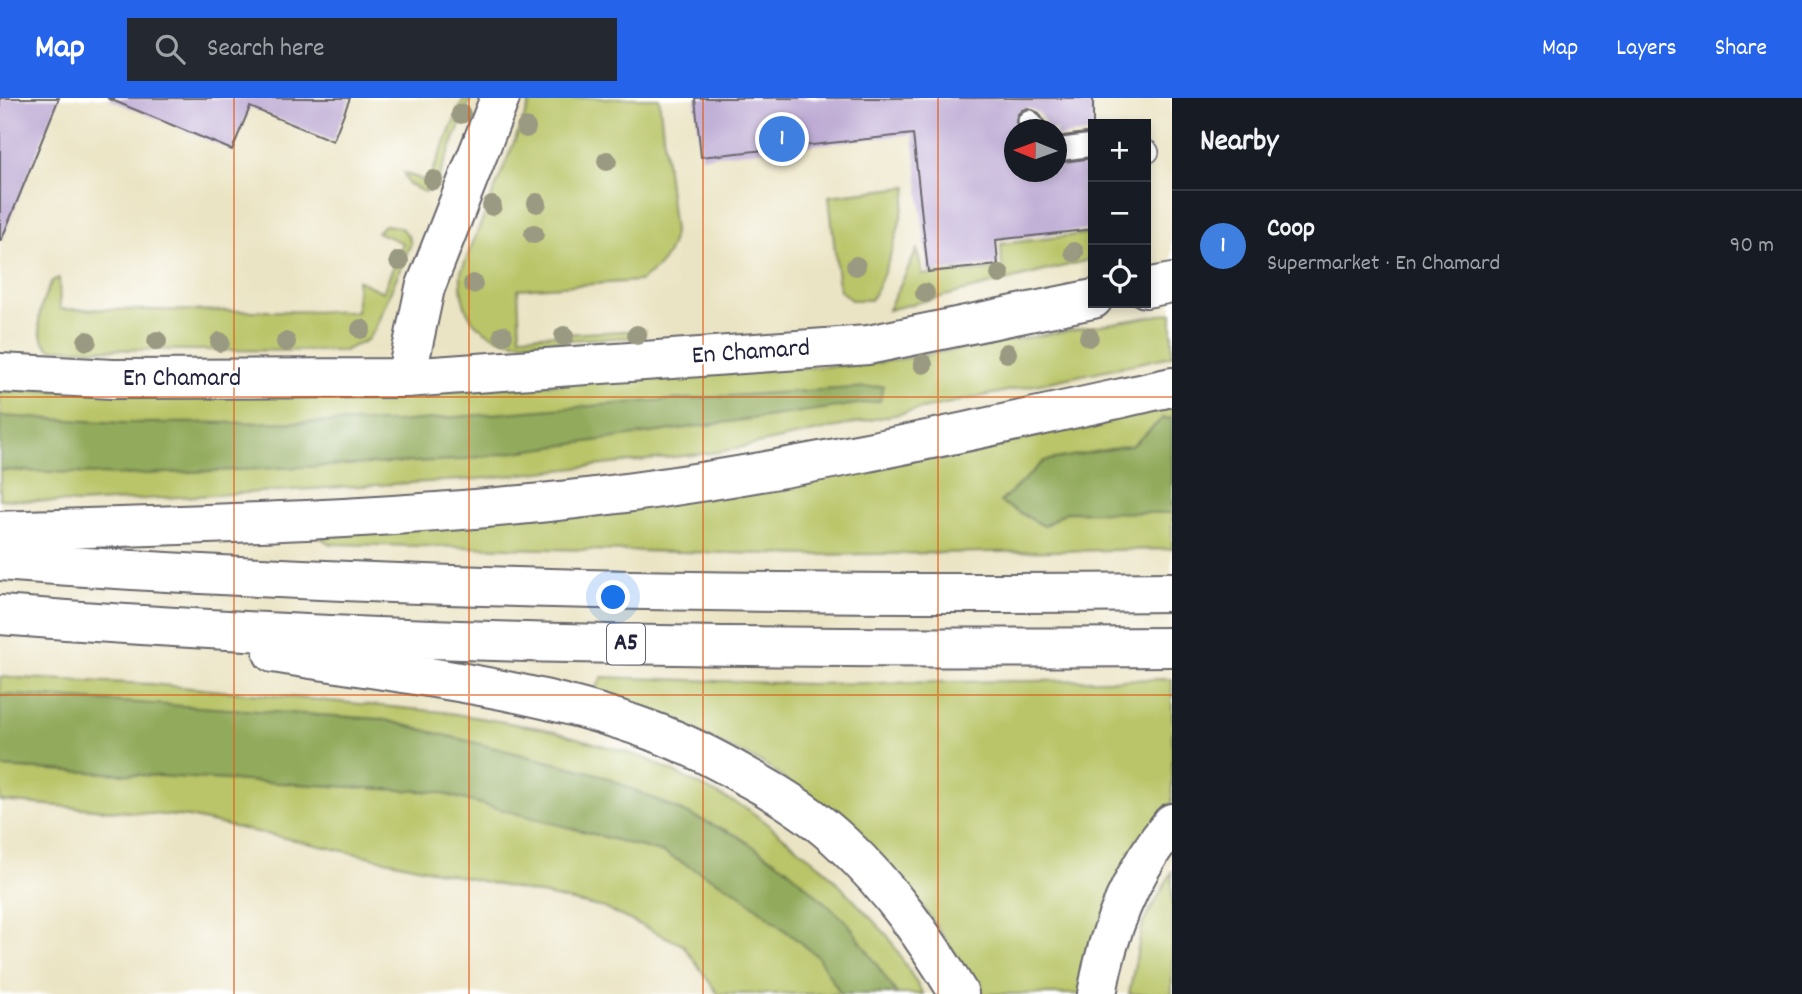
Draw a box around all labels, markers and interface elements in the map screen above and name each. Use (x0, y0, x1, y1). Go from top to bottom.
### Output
search box (127, 18, 617, 81)
text: Map (35, 26, 85, 73)
icon: search (151, 30, 189, 68)
text: Search here (207, 31, 325, 68)
text: Map (1542, 32, 1578, 66)
text: Layers (1616, 32, 1677, 66)
text: Share (1715, 32, 1767, 66)
pin: 1 (759, 113, 805, 165)
north arrow (1004, 119, 1067, 182)
map controls (1088, 119, 1151, 308)
button: + (1088, 119, 1151, 182)
text: Nearby (1200, 122, 1278, 165)
button: − (1088, 182, 1151, 245)
text: Coop (1267, 211, 1315, 248)
text: 1 (1220, 230, 1226, 263)
text: 90 m (1730, 230, 1774, 263)
button: locate (1088, 245, 1151, 308)
text: Supermarket · En Chamard (1267, 248, 1500, 281)
street label: En Chamard (691, 330, 811, 376)
street label: En Chamard (123, 361, 241, 398)
your location (596, 580, 630, 614)
road number: A5 (607, 624, 645, 664)

